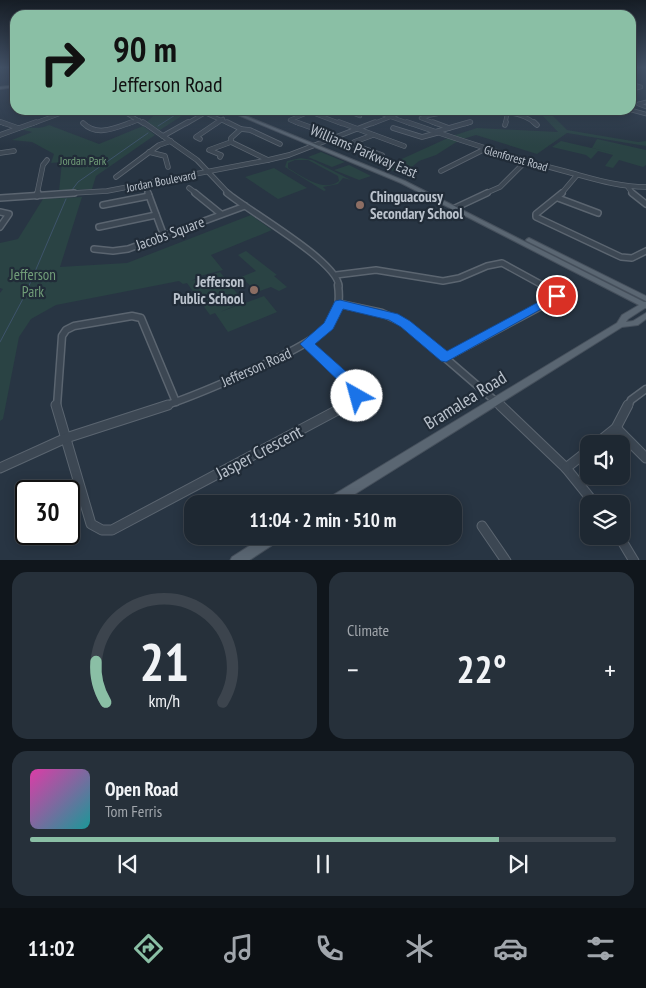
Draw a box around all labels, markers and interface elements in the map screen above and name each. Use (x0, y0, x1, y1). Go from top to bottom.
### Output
text: 90 m (113, 26, 177, 72)
icon: right (30, 30, 95, 95)
text: Jefferson Road (113, 70, 222, 98)
street label: Williams Parkway East (307, 120, 421, 182)
street label: Glenforest Road (482, 142, 550, 174)
park label: Jordan Park (58, 153, 107, 168)
street label: Jordan Boulevard (124, 167, 197, 195)
place label: Chinguacousy Secondary School (370, 187, 463, 223)
marker: Chinguacousy Secondary School (354, 199, 366, 211)
street label: Jacobs Square (132, 212, 207, 255)
park label: Jefferson Park (9, 265, 56, 301)
place label: Jefferson Public School (173, 272, 244, 308)
pin (536, 275, 578, 317)
icon: arrive (543, 282, 571, 310)
marker: Jefferson Public School (248, 284, 260, 296)
street label: Jefferson Road (217, 343, 294, 391)
street label: Bramalea Road (420, 366, 510, 434)
position arrow (330, 369, 382, 421)
street label: Jasper Crescent (211, 420, 306, 485)
map controls (580, 435, 630, 545)
button: sound (580, 435, 630, 485)
speed limit sign: 30 (15, 480, 80, 545)
button: layers (580, 495, 630, 545)
text: 11:04 · 2 min · 510 m (250, 508, 396, 532)
text: Climate (347, 620, 389, 640)
text: 21 (140, 628, 189, 695)
text: 22° (456, 644, 507, 693)
text: − (347, 651, 359, 688)
text: + (604, 651, 616, 688)
text: km/h (149, 689, 180, 712)
text: Open Road (105, 777, 178, 801)
text: Tom Ferris (105, 801, 162, 821)
icon: previous (114, 850, 142, 878)
icon: pause (309, 850, 337, 878)
icon: next (504, 850, 532, 878)
icon: directions (131, 931, 166, 966)
icon: music (221, 931, 256, 966)
icon: phone (312, 931, 347, 966)
icon: climate (402, 931, 437, 966)
icon: car (493, 931, 528, 966)
icon: filters (583, 931, 618, 966)
text: 11:02 (28, 934, 75, 962)

